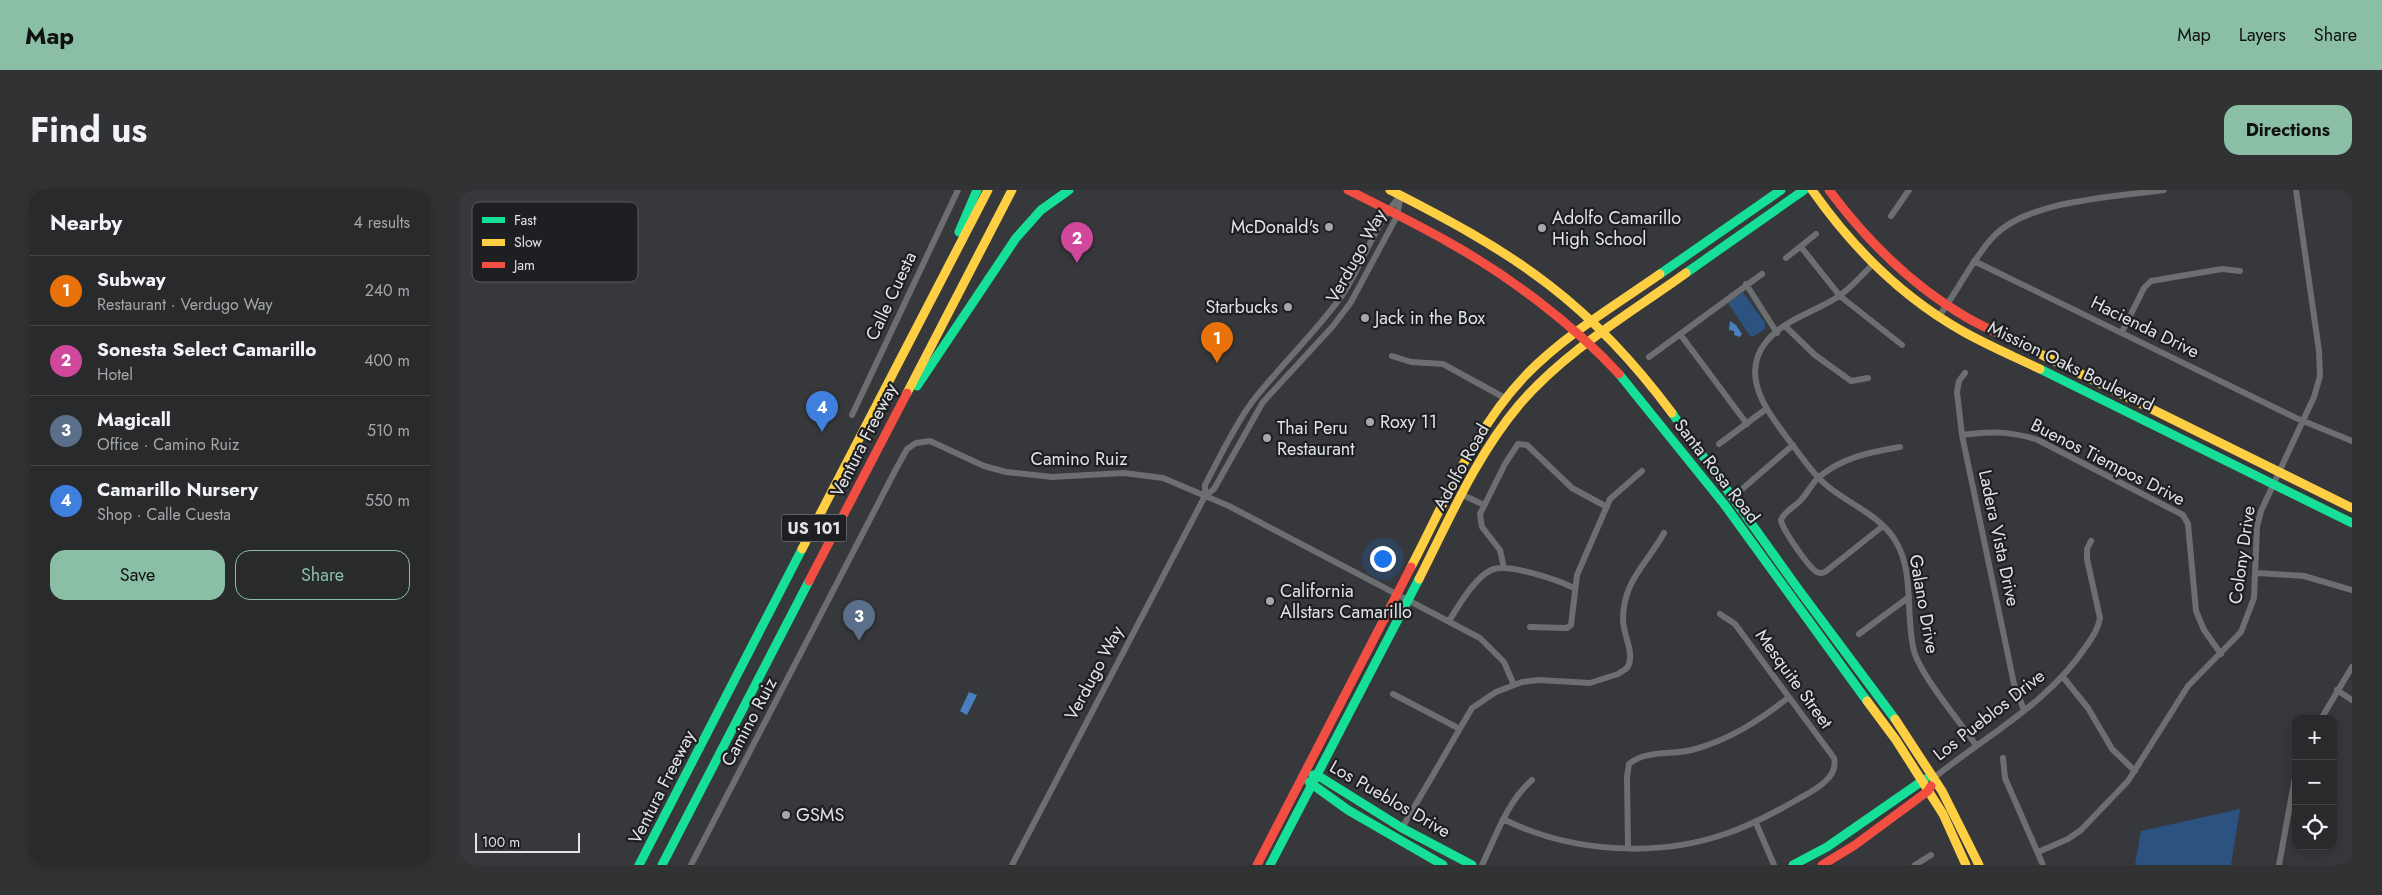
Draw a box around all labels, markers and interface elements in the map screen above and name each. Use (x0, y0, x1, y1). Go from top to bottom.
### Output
text: Map (25, 18, 74, 53)
text: Map (2177, 22, 2211, 48)
text: Layers (2239, 22, 2286, 48)
text: Share (2314, 22, 2357, 48)
text: Find us (30, 105, 147, 155)
button: Directions (2224, 105, 2352, 155)
legend (472, 202, 638, 282)
street label: Verdugo Way (1320, 204, 1393, 308)
place label: Adolfo Camarillo High School (1552, 205, 1681, 252)
text: Nearby (50, 208, 122, 238)
text: Fast (514, 210, 537, 230)
text: 4 results (354, 211, 410, 234)
place label: McDonald's (1231, 214, 1319, 240)
marker: McDonald's (1323, 221, 1335, 233)
pin: 2 (1061, 222, 1093, 263)
marker: Adolfo Camarillo High School (1536, 222, 1548, 234)
text: Slow (514, 232, 542, 252)
street label: Calle Cuesta (859, 247, 923, 345)
text: Jam (512, 255, 535, 275)
text: Subway (97, 266, 166, 293)
text: 1 (62, 279, 70, 302)
text: 240 m (365, 279, 410, 302)
street label: Hacienda Drive (2086, 289, 2204, 365)
text: Restaurant · Verdugo Way (97, 293, 273, 316)
place label: Starbucks (1205, 294, 1278, 320)
marker: Starbucks (1282, 301, 1294, 313)
place label: Jack in the Box (1373, 305, 1485, 331)
marker: Jack in the Box (1359, 312, 1371, 324)
street label: Mission Oaks Boulevard (1983, 314, 2159, 418)
pin: 1 (1201, 322, 1233, 363)
text: Sonesta Select Camarillo (97, 336, 316, 363)
text: 2 (61, 349, 71, 372)
text: 400 m (364, 349, 410, 372)
text: Hotel (97, 363, 133, 386)
street label: Ventura Freeway (824, 378, 904, 501)
pin: 4 (806, 391, 838, 432)
text: Magicall (97, 406, 171, 433)
place label: Roxy 11 (1380, 409, 1437, 435)
street label: Buenos Tiempos Drive (2026, 412, 2190, 512)
street label: Santa Rosa Road (1668, 413, 1766, 529)
place label: Thai Peru Restaurant (1277, 415, 1355, 462)
marker: Roxy 11 (1364, 416, 1376, 428)
text: 3 (61, 419, 71, 442)
text: 510 m (367, 419, 410, 442)
street label: Adolfo Road (1427, 419, 1495, 515)
marker: Thai Peru Restaurant (1261, 432, 1273, 444)
text: Office · Camino Ruiz (97, 433, 239, 456)
street label: Camino Ruiz (1031, 446, 1128, 472)
street label: Ladera Vista Drive (1972, 467, 2026, 609)
text: Camarillo Nursery (97, 476, 258, 503)
text: 4 (60, 489, 72, 512)
text: 550 m (365, 489, 410, 512)
text: Shop · Calle Cuesta (97, 503, 231, 526)
street label: Colony Drive (2222, 504, 2262, 606)
road number: US 101 (782, 514, 846, 542)
your location (1370, 546, 1396, 572)
button: Save (50, 550, 225, 600)
button: Share (235, 550, 410, 600)
street label: Galano Drive (1903, 552, 1945, 656)
place label: California Allstars Camarillo (1280, 578, 1412, 625)
marker: California Allstars Camarillo (1264, 595, 1276, 607)
pin: 3 (843, 600, 875, 641)
street label: Verdugo Way (1058, 621, 1130, 725)
street label: Mesquite Street (1749, 624, 1839, 735)
street label: Los Pueblos Drive (1928, 663, 2050, 767)
street label: Camino Ruiz (715, 672, 784, 771)
map controls (2292, 715, 2337, 850)
button: + (2292, 715, 2337, 760)
street label: Ventura Freeway (622, 725, 702, 848)
street label: Los Pueblos Drive (1325, 754, 1455, 844)
button: − (2292, 760, 2337, 805)
place label: GSMS (796, 802, 844, 828)
button: locate (2292, 805, 2337, 850)
marker: GSMS (780, 809, 792, 821)
scale bar (475, 830, 580, 853)
text: 100 m (482, 832, 520, 852)

